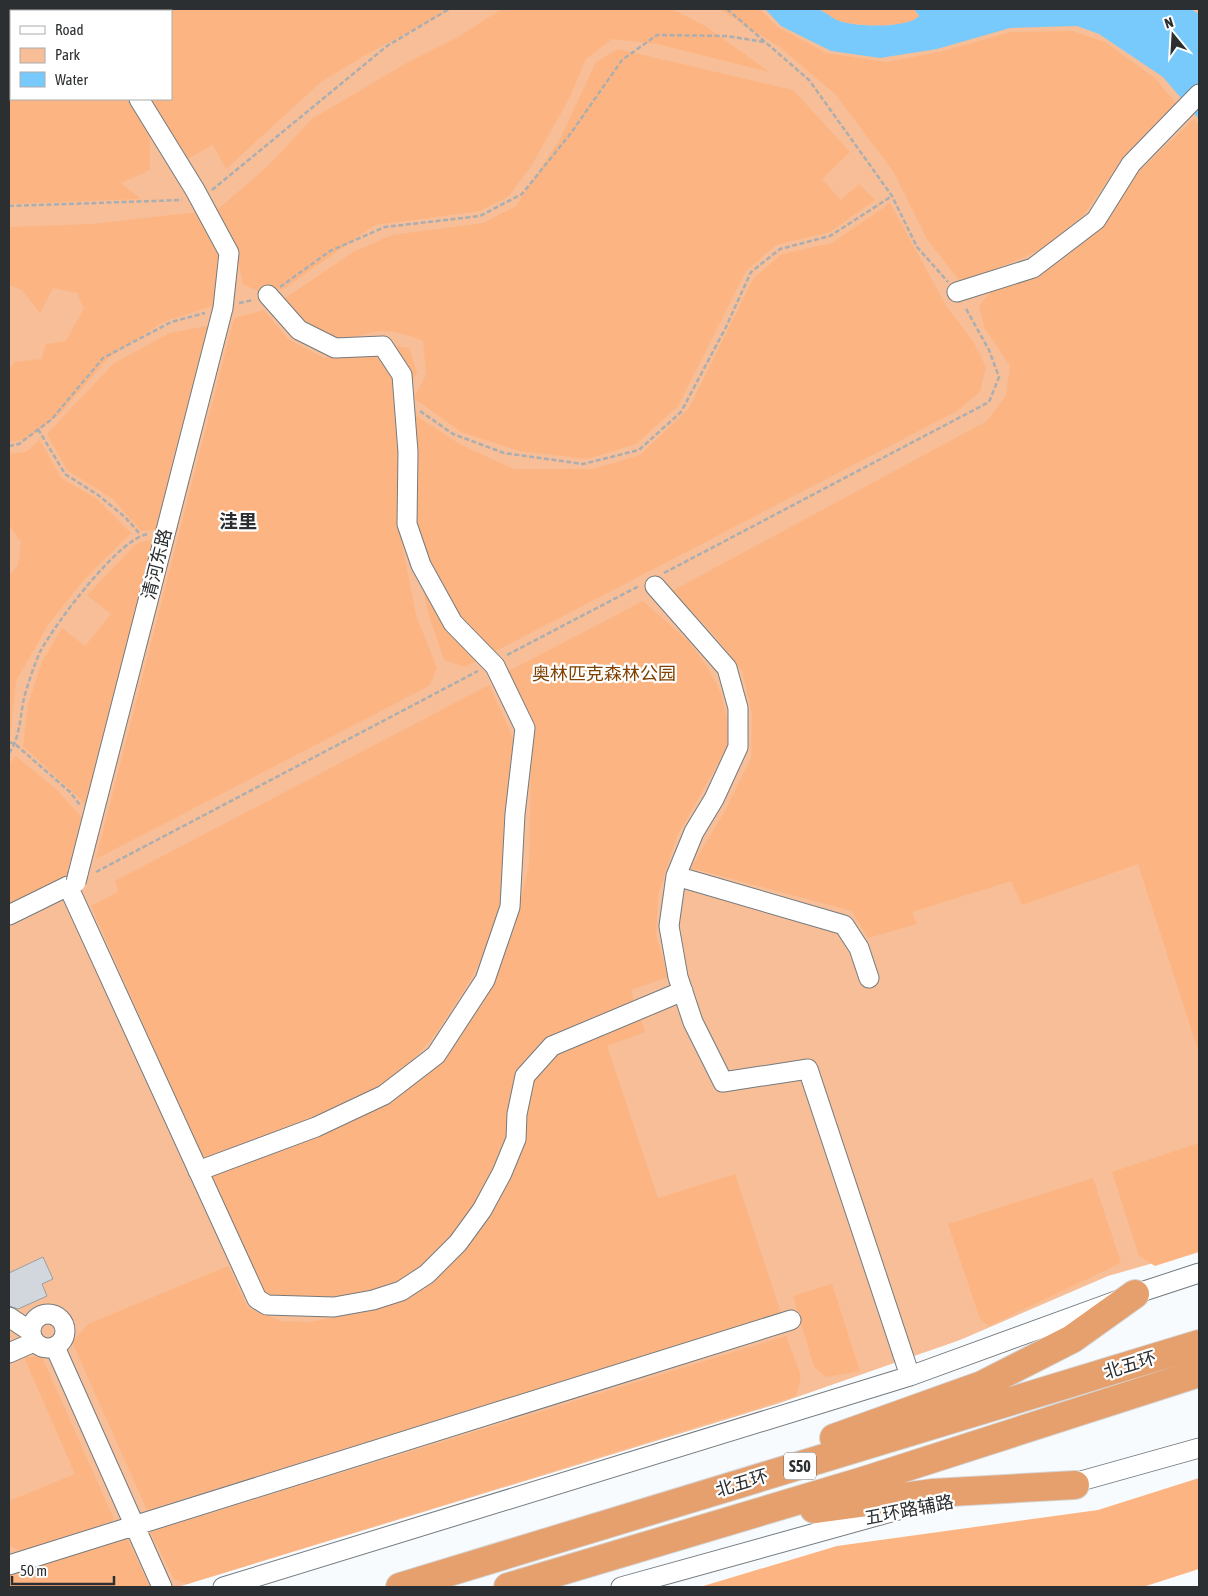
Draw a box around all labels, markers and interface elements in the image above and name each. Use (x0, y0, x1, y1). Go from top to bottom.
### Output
legend (10, 10, 172, 100)
north arrow (1148, 10, 1198, 60)
text: N (1163, 14, 1175, 32)
text: Road (55, 21, 84, 38)
text: Park (55, 46, 80, 63)
text: Water (55, 71, 88, 88)
district label: 洼里 (219, 510, 257, 532)
street label: 清河东路 (138, 526, 175, 601)
park label: 奥林匹克森林公园 (532, 663, 676, 684)
street label: 北五环 (1101, 1347, 1159, 1382)
road number: S50 (784, 1452, 816, 1480)
street label: 北五环 (713, 1465, 771, 1500)
street label: 五环路辅路 (863, 1491, 955, 1528)
scale bar (12, 1554, 115, 1586)
text: 50 m (20, 1562, 47, 1579)

